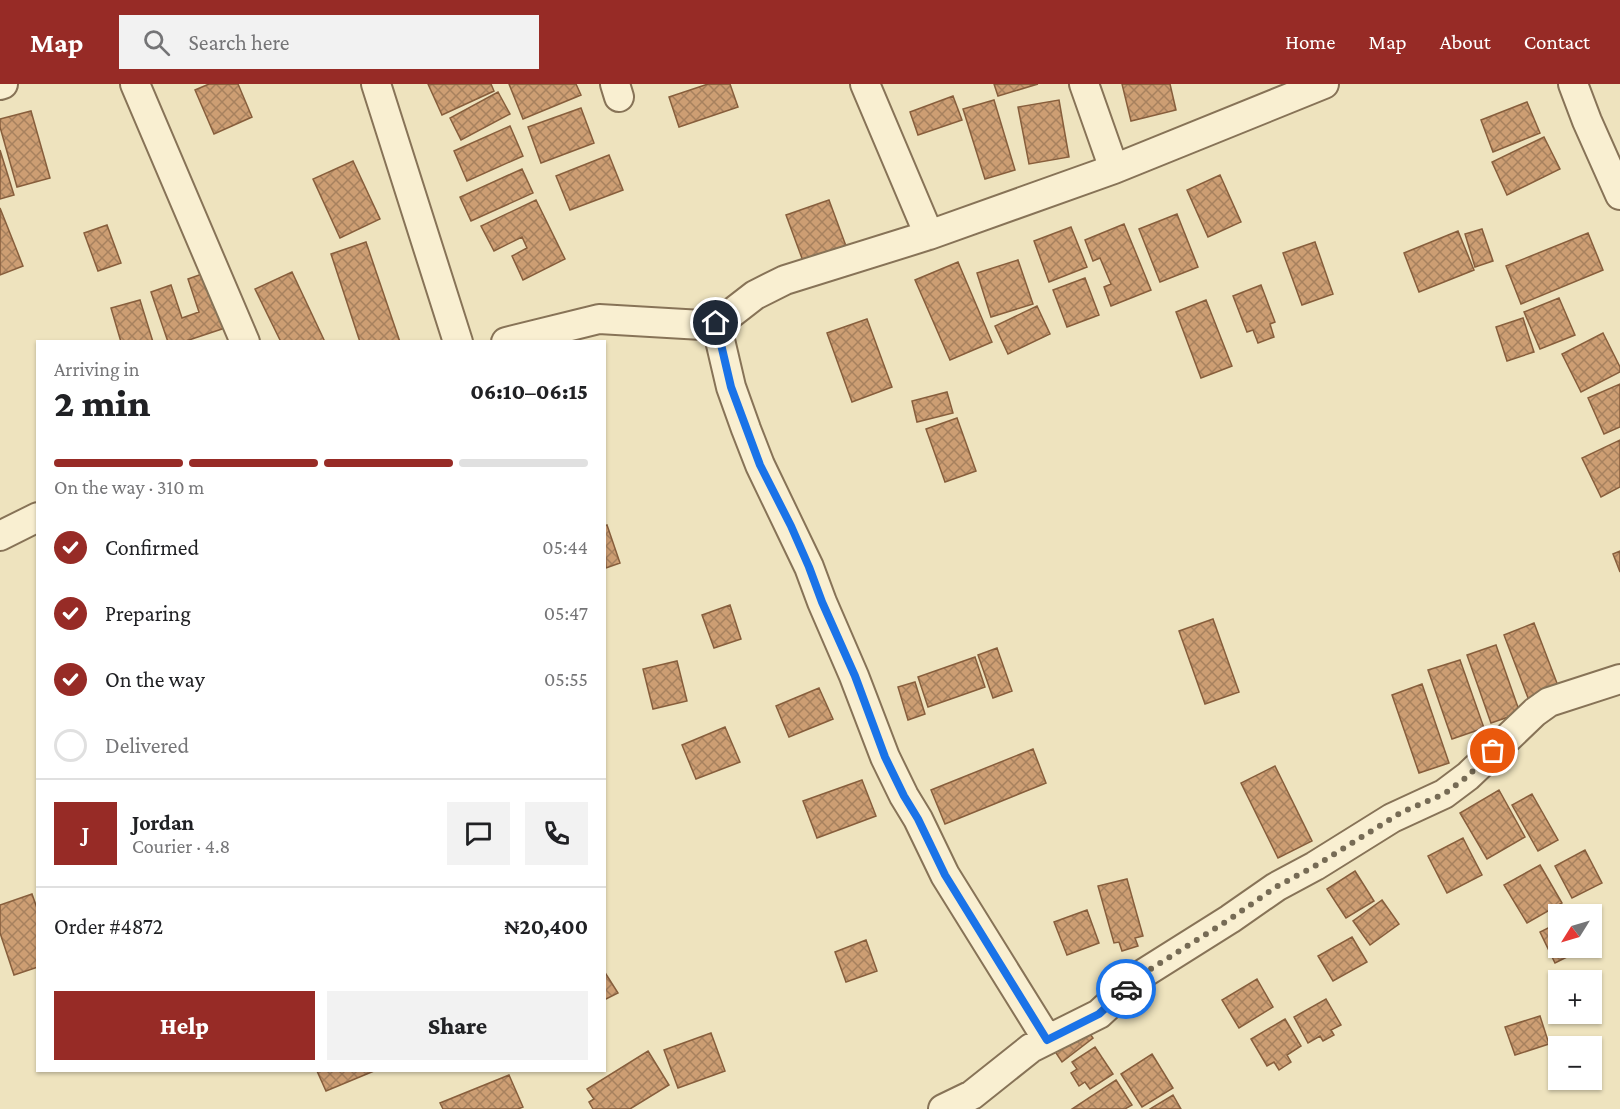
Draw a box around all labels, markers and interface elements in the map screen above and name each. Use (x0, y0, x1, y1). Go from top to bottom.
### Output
search box (119, 15, 539, 69)
icon: search (140, 26, 173, 59)
text: Map (30, 27, 83, 58)
text: Search here (188, 30, 289, 55)
text: Home (1285, 30, 1335, 54)
text: Map (1368, 30, 1407, 54)
text: About (1440, 30, 1491, 54)
text: Contact (1524, 30, 1590, 54)
pin (690, 297, 741, 348)
icon: home (699, 306, 732, 339)
text: Arriving in (54, 358, 139, 380)
text: 06:10–06:15 (470, 379, 588, 404)
text: 2 min (54, 381, 150, 424)
text: On the way · 310 m (54, 476, 204, 498)
icon: check (54, 531, 87, 564)
text: Confirmed (105, 535, 199, 560)
text: 05:44 (542, 536, 588, 558)
icon: check (54, 597, 87, 630)
text: Preparing (105, 601, 191, 626)
text: 05:47 (544, 602, 588, 624)
icon: check (54, 663, 87, 696)
text: On the way (105, 667, 205, 692)
text: 05:55 (544, 668, 588, 690)
pin (1467, 725, 1518, 776)
text: Delivered (105, 733, 189, 758)
icon: bag (1476, 734, 1509, 767)
button: chat (447, 802, 510, 865)
button: phone (525, 802, 588, 865)
text: Jordan (132, 810, 194, 835)
text: J (82, 821, 89, 846)
text: Courier · 4.8 (132, 835, 230, 857)
north arrow (1548, 904, 1602, 958)
map controls (1548, 904, 1602, 1090)
text: Order #4872 (54, 914, 163, 939)
text: ₦20,400 (505, 914, 588, 939)
courier (1096, 959, 1156, 1019)
button: + (1548, 970, 1602, 1024)
icon: car (1110, 973, 1143, 1006)
button: Help (54, 991, 315, 1060)
button: Share (327, 991, 588, 1060)
button: − (1548, 1036, 1602, 1090)

